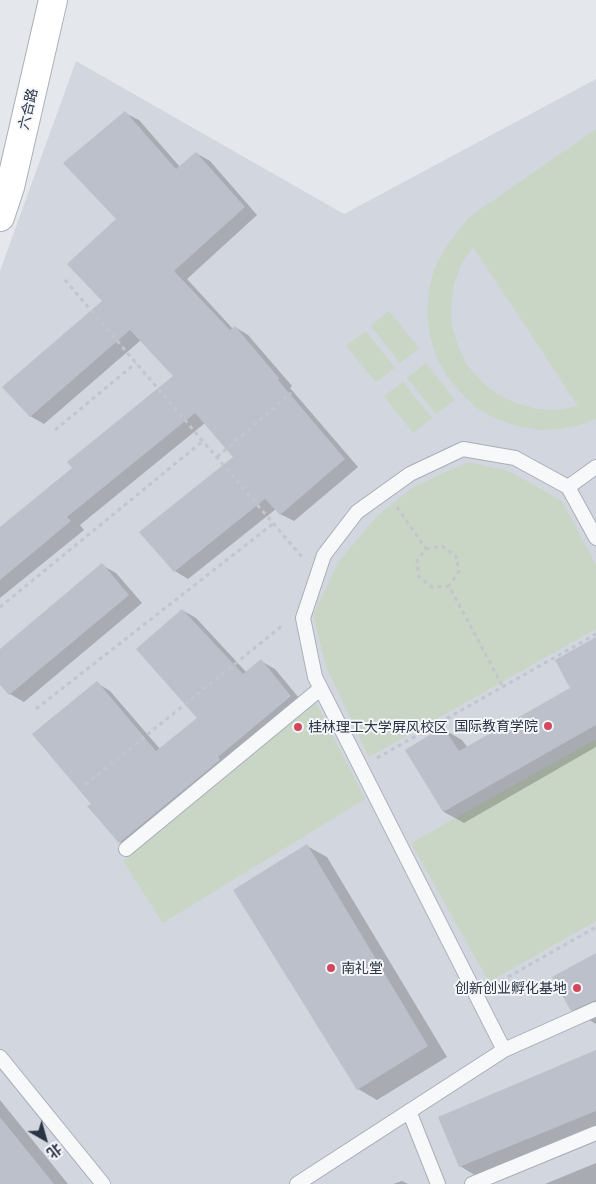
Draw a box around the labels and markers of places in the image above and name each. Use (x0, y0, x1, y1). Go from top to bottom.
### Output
place label: 国际教育学院 (454, 718, 538, 734)
place label: 桂林理工大学屏风校区 (308, 719, 448, 735)
marker: 国际教育学院 (542, 720, 554, 732)
marker: 桂林理工大学屏风校区 (292, 721, 304, 733)
place label: 南礼堂 (341, 960, 383, 976)
marker: 南礼堂 (325, 962, 337, 974)
place label: 创新创业孵化基地 (455, 980, 567, 996)
marker: 创新创业孵化基地 (571, 982, 583, 994)

